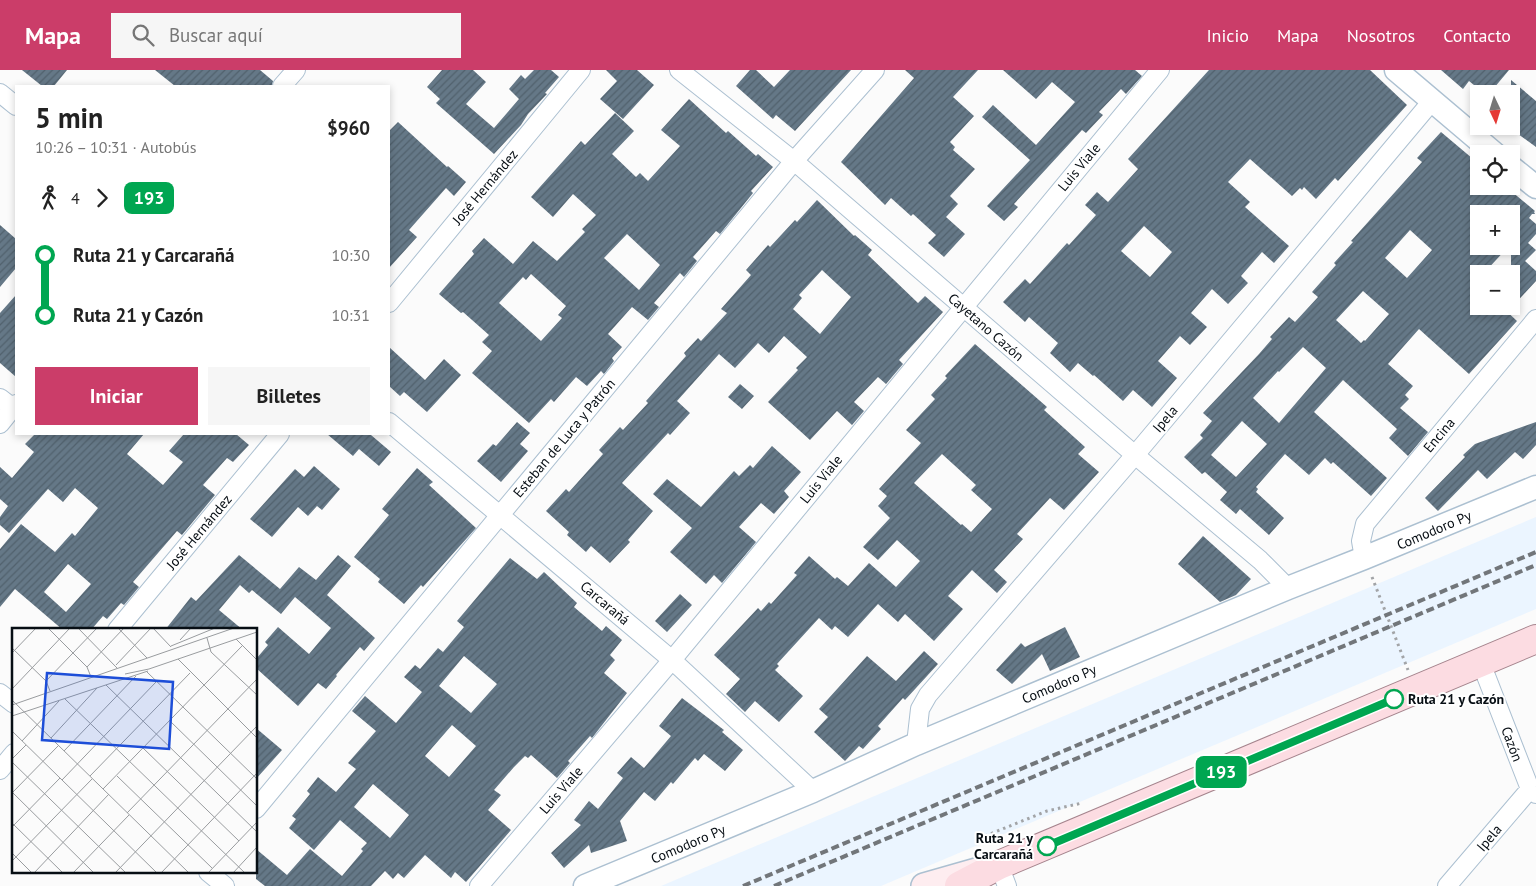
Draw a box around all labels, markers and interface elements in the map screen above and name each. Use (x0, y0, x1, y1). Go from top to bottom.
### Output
search box (111, 13, 461, 58)
text: Mapa (25, 20, 81, 51)
icon: search (129, 21, 157, 49)
text: Buscar aquí (169, 23, 263, 47)
text: Inicio (1206, 24, 1249, 47)
text: Mapa (1277, 24, 1319, 47)
text: Nosotros (1347, 24, 1415, 47)
text: Contacto (1443, 24, 1511, 47)
north arrow (1470, 85, 1520, 135)
map controls (1470, 85, 1520, 315)
text: 5 min (35, 99, 103, 136)
text: $960 (327, 116, 370, 140)
text: 10:26 – 10:31 · Autobús (35, 137, 196, 157)
street label: Luis Viale (1054, 139, 1104, 195)
button: locate (1470, 145, 1520, 195)
street label: José Hernández (448, 146, 522, 229)
icon: walk (35, 184, 63, 212)
icon: forward (88, 184, 116, 212)
text: 193 (134, 186, 164, 209)
text: 4 (71, 188, 80, 208)
button: + (1470, 205, 1520, 255)
text: Ruta 21 y Carcarañá (73, 243, 234, 267)
text: 10:30 (332, 245, 370, 265)
button: − (1470, 265, 1520, 315)
street label: Cayetano Cazón (944, 289, 1028, 365)
text: Ruta 21 y Cazón (73, 303, 203, 327)
text: 10:31 (332, 305, 370, 325)
button: Iniciar (35, 367, 198, 425)
button: Billetes (208, 367, 370, 425)
street label: Esteban de Luca y Patrón (509, 375, 619, 501)
street label: Ipela (1149, 402, 1182, 436)
street label: Encina (1419, 414, 1459, 456)
street label: Luis Viale (796, 451, 846, 507)
street label: José Hernández (162, 491, 236, 574)
street label: Comodoro Py (1394, 506, 1474, 554)
street label: Carcarañá (577, 577, 633, 629)
inset map (12, 628, 258, 874)
street label: Comodoro Py (1019, 660, 1099, 708)
marker: Ruta 21 y Cazón (1384, 689, 1404, 709)
place label: Ruta 21 y Cazón (1408, 690, 1504, 708)
street label: Cazón (1497, 724, 1527, 764)
line badge: 193 (1192, 756, 1250, 788)
text: 193 (1206, 760, 1236, 783)
street label: Luis Viale (535, 762, 587, 818)
street label: Comodoro Py (648, 820, 728, 868)
street label: Ipela (1473, 821, 1506, 855)
place label: Ruta 21 y Carcarañá (974, 829, 1033, 863)
marker: Ruta 21 y Carcarañá (1037, 836, 1057, 856)

